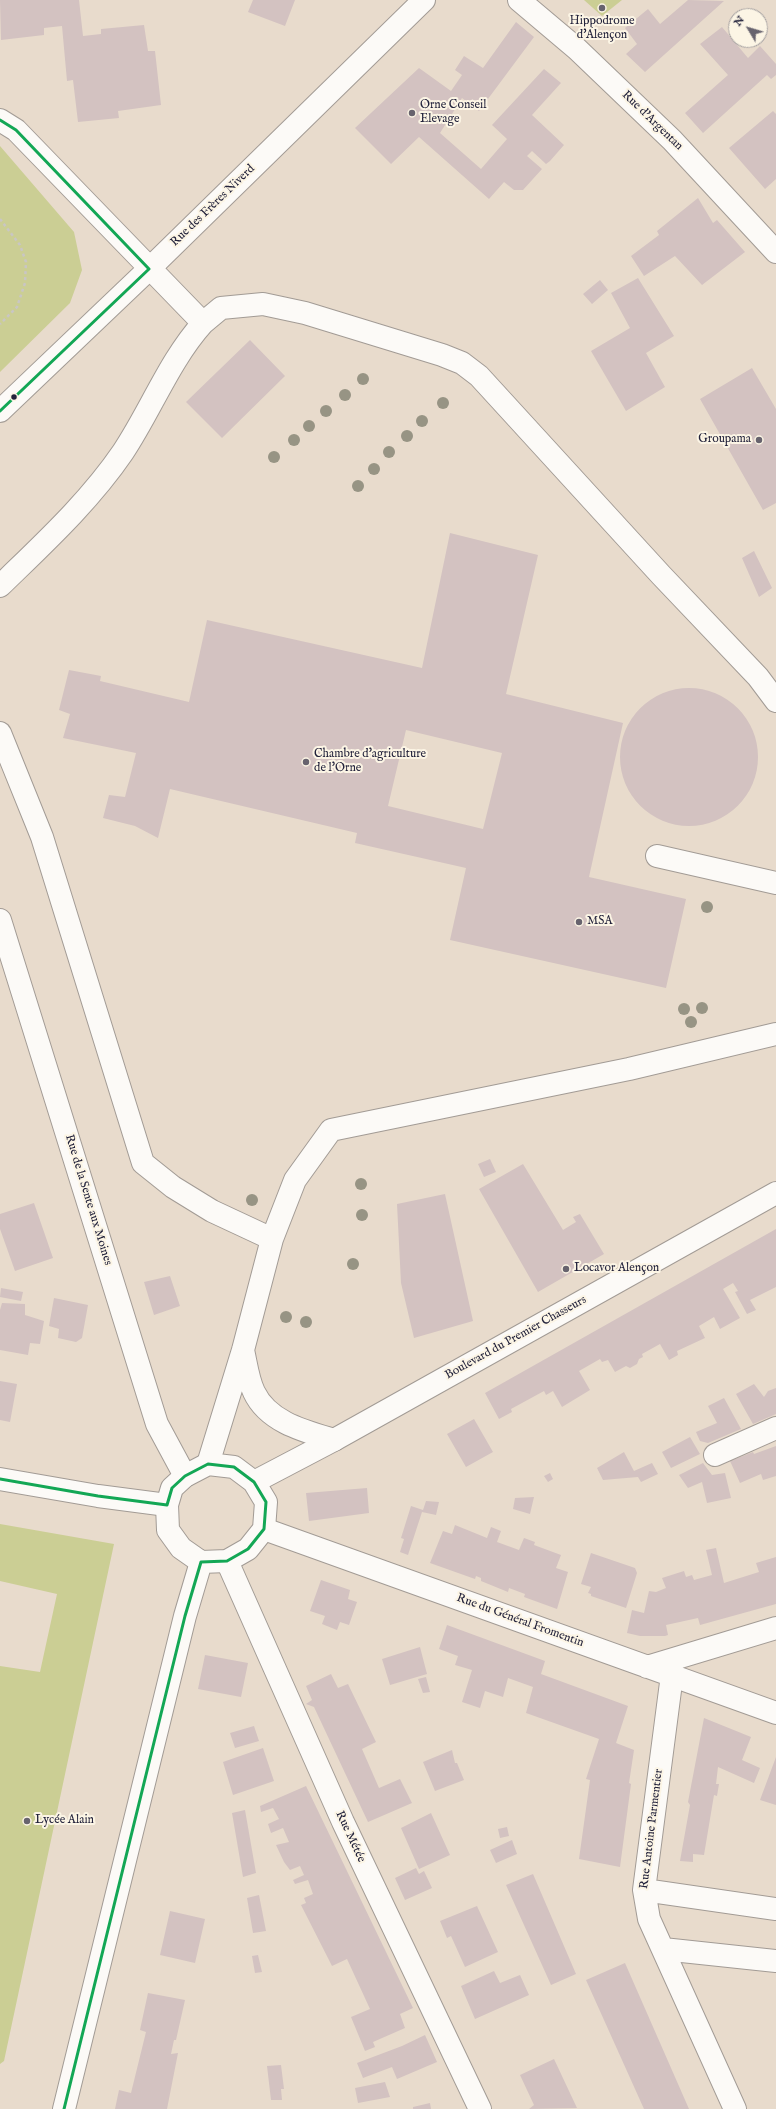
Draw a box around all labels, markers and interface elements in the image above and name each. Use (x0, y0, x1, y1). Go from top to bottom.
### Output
marker: Hippodrome d'Alençon (597, 3, 607, 13)
north arrow (728, 8, 768, 48)
text: N (731, 13, 748, 29)
place label: Hippodrome d'Alençon (570, 15, 634, 43)
street label: Rue d'Argentan (619, 88, 685, 154)
place label: Orne Conseil Elevage (420, 99, 486, 127)
marker: Orne Conseil Elevage (407, 108, 417, 118)
street label: Rue des Frères Niverd (168, 162, 258, 250)
unlabelled marker (9, 392, 19, 402)
place label: Groupama (698, 433, 751, 447)
marker: Groupama (754, 435, 764, 445)
place label: Chambre d'agriculture de l'Orne (314, 748, 426, 776)
marker: Chambre d'agriculture de l'Orne (301, 757, 311, 767)
place label: MSA (587, 915, 613, 929)
marker: MSA (574, 917, 584, 927)
street label: Rue de la Sente aux Moines (61, 1133, 115, 1267)
place label: Locavor Alençon (574, 1262, 659, 1276)
marker: Locavor Alençon (561, 1264, 571, 1274)
street label: Boulevard du Premier Chasseurs (443, 1293, 589, 1383)
street label: Rue du Général Fromentin (454, 1591, 586, 1651)
street label: Rue Antoine Parmentier (637, 1768, 667, 1890)
street label: Rue Métée (332, 1809, 368, 1865)
place label: Lycée Alain (35, 1814, 94, 1828)
marker: Lycée Alain (22, 1816, 32, 1826)

